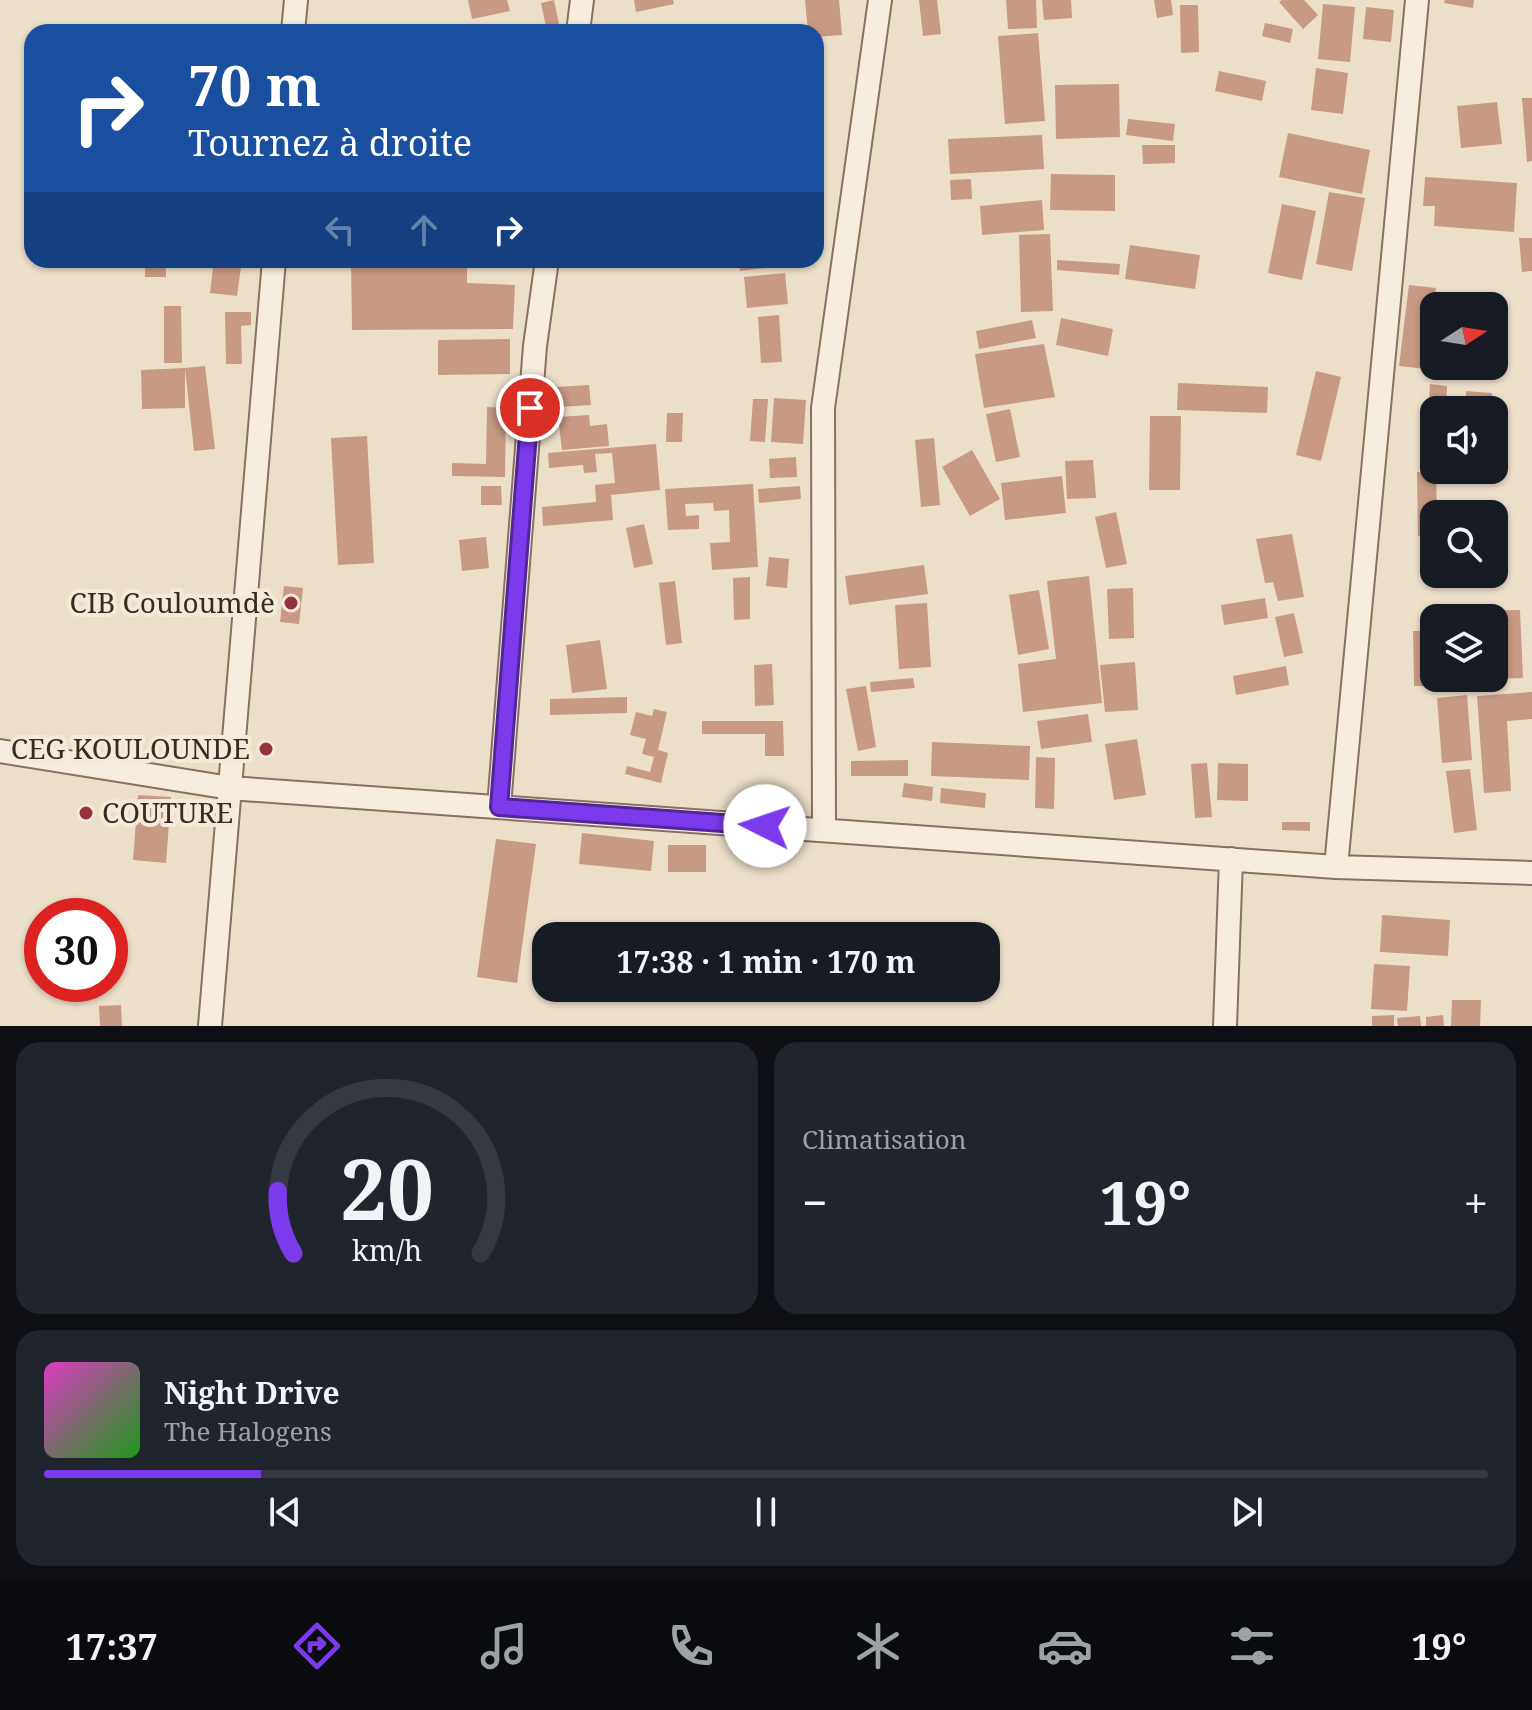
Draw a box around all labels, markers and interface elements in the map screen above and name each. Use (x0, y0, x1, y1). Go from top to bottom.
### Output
text: 70 m (188, 46, 321, 122)
icon: right (56, 56, 160, 160)
text: Tournez à droite (188, 118, 472, 167)
icon: left (318, 208, 362, 252)
icon: ahead (402, 208, 446, 252)
icon: right (486, 208, 530, 252)
north arrow (1420, 292, 1508, 380)
map controls (1420, 292, 1508, 692)
pin (496, 374, 564, 442)
icon: arrive (508, 386, 552, 430)
button: sound (1420, 396, 1508, 484)
button: search (1420, 500, 1508, 588)
place label: CIB Couloumdè (70, 583, 275, 621)
marker: CIB Couloumdè (282, 594, 300, 612)
button: layers (1420, 604, 1508, 692)
place label: CEG KOULOUNDE (11, 729, 250, 767)
marker: CEG KOULOUNDE (257, 740, 275, 758)
position arrow (723, 784, 807, 868)
place label: COUTURE (102, 793, 233, 831)
marker: COUTURE (77, 804, 95, 822)
speed limit sign: 30 (24, 898, 128, 1002)
text: 17:38 · 1 min · 170 m (617, 941, 915, 982)
text: Climatisation (802, 1121, 967, 1157)
text: 20 (340, 1131, 434, 1244)
text: 19° (1100, 1161, 1191, 1243)
text: − (802, 1172, 827, 1232)
text: + (1463, 1172, 1488, 1232)
text: km/h (352, 1230, 422, 1269)
text: Night Drive (164, 1372, 340, 1413)
text: The Halogens (164, 1413, 332, 1449)
icon: previous (263, 1490, 307, 1534)
icon: pause (744, 1490, 788, 1534)
icon: next (1225, 1490, 1269, 1534)
icon: directions (289, 1618, 345, 1674)
icon: music (476, 1618, 532, 1674)
icon: phone (663, 1618, 719, 1674)
icon: climate (850, 1618, 906, 1674)
icon: car (1037, 1618, 1093, 1674)
icon: filters (1224, 1618, 1280, 1674)
text: 17:37 (66, 1622, 158, 1671)
text: 19° (1411, 1622, 1466, 1671)

